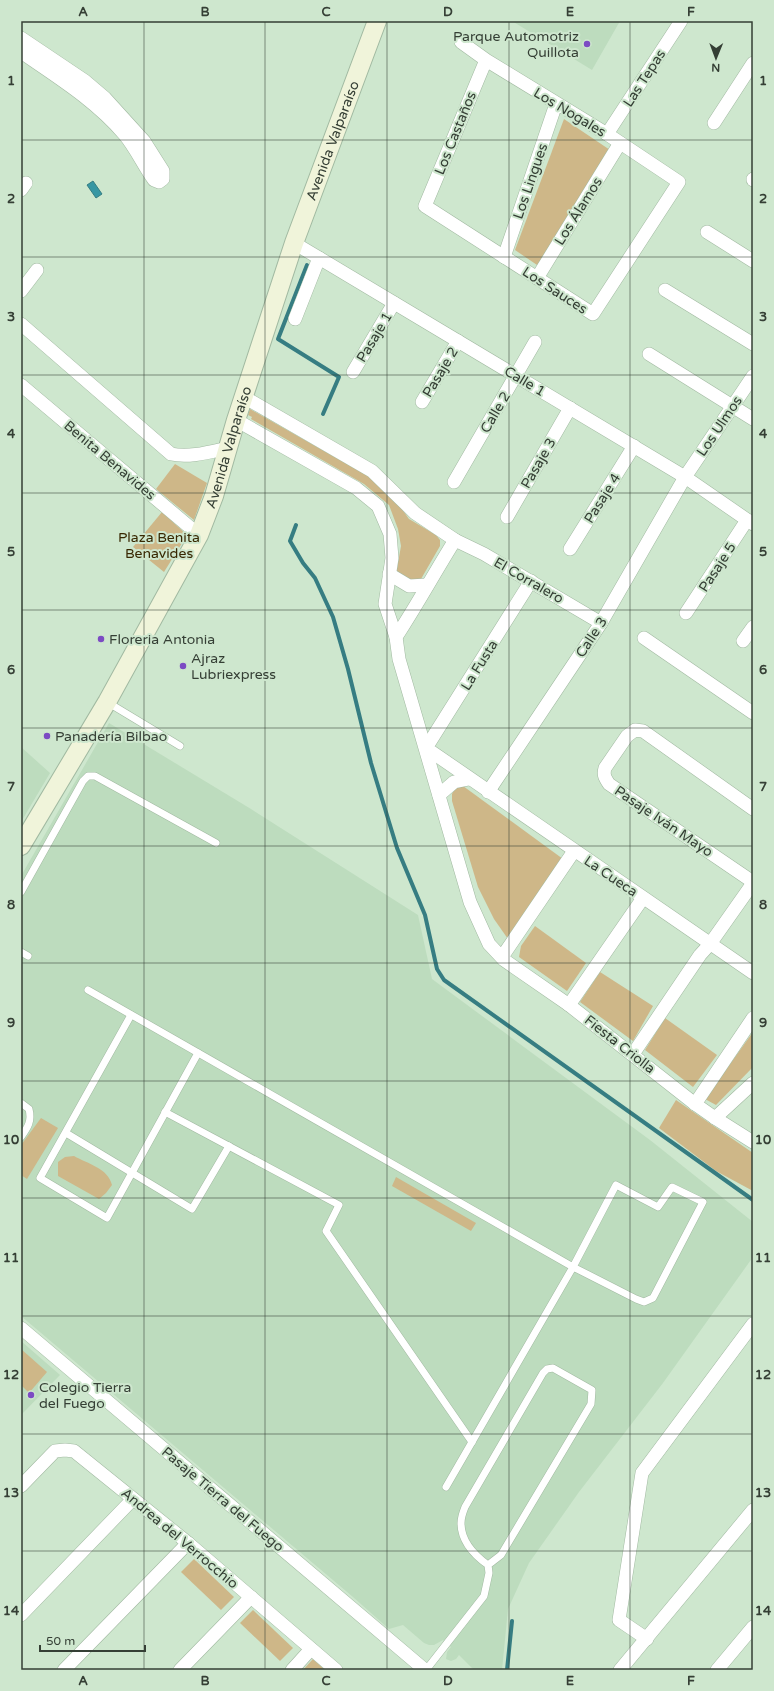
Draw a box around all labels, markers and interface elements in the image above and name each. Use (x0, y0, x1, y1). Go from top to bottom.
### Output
text: A (78, 4, 88, 20)
text: B (200, 4, 210, 20)
text: C (321, 4, 331, 20)
text: D (443, 4, 453, 20)
text: E (566, 4, 574, 20)
text: F (687, 4, 695, 20)
place label: Parque Automotriz Quillota (453, 28, 579, 61)
north arrow (696, 38, 736, 78)
marker: Parque Automotriz Quillota (582, 39, 592, 49)
street label: Las Tepas (620, 46, 669, 110)
text: N (711, 61, 720, 74)
text: 1 (7, 73, 15, 89)
text: 1 (759, 73, 767, 89)
street label: Avenida Valparaíso (303, 78, 363, 203)
street label: Los Nogales (531, 84, 609, 141)
street label: Los Castaños (431, 89, 480, 177)
street label: Los Lingues (510, 141, 551, 221)
street label: Los Álamos (551, 174, 606, 248)
text: 2 (7, 191, 15, 207)
text: 2 (759, 191, 767, 207)
street label: Los Sauces (519, 263, 591, 318)
text: 3 (7, 309, 15, 325)
street label: Pasaje 1 (353, 309, 396, 365)
text: 3 (759, 309, 767, 325)
street label: Pasaje 2 (419, 344, 462, 400)
street label: Calle 1 (501, 363, 548, 400)
street label: Avenida Valparaíso (202, 384, 255, 511)
street label: Calle 2 (477, 389, 514, 436)
street label: Los Ulmos (693, 393, 746, 460)
street label: Benita Benavides (60, 417, 159, 504)
text: 4 (7, 426, 16, 442)
text: 4 (759, 426, 768, 442)
street label: Pasaje 3 (517, 435, 560, 491)
street label: Pasaje 4 (581, 470, 624, 526)
park label: Plaza Benita Benavides (118, 529, 200, 562)
street label: Pasaje 5 (695, 539, 740, 595)
text: 5 (7, 544, 15, 560)
text: 5 (759, 544, 767, 560)
street label: El Corralero (491, 554, 567, 607)
street label: Calle 3 (572, 614, 611, 661)
place label: Floreria Antonia (109, 631, 215, 648)
marker: Floreria Antonia (96, 634, 106, 644)
street label: La Fusta (457, 637, 501, 694)
place label: Ajraz Lubriexpress (191, 650, 276, 683)
marker: Ajraz Lubriexpress (178, 661, 188, 671)
text: 6 (7, 662, 15, 678)
text: 6 (759, 662, 767, 678)
place label: Panadería Bilbao (55, 728, 167, 745)
marker: Panadería Bilbao (42, 731, 52, 741)
text: 7 (7, 779, 15, 795)
text: 7 (759, 779, 767, 795)
street label: Pasaje Iván Mayo (611, 782, 716, 861)
street label: La Cueca (581, 852, 641, 900)
text: 8 (7, 897, 15, 913)
text: 8 (759, 897, 767, 913)
street label: Fiesta Criolla (581, 1011, 658, 1077)
text: 9 (7, 1015, 15, 1031)
text: 9 (759, 1015, 767, 1031)
text: 10 (3, 1132, 19, 1148)
text: 10 (755, 1132, 771, 1148)
text: 11 (3, 1250, 19, 1266)
text: 11 (755, 1250, 771, 1266)
text: 12 (3, 1367, 19, 1383)
text: 12 (755, 1367, 771, 1383)
place label: Colegio Tierra del Fuego (39, 1379, 131, 1412)
marker: Colegio Tierra del Fuego (26, 1390, 36, 1400)
street label: Pasaje Tierra del Fuego (158, 1443, 287, 1556)
street label: Andrea del Verrocchio (118, 1484, 242, 1592)
text: 13 (3, 1485, 19, 1501)
text: 13 (755, 1485, 771, 1501)
text: 14 (3, 1603, 20, 1619)
text: 14 (755, 1603, 772, 1619)
scale bar (40, 1627, 145, 1653)
text: 50 m (46, 1634, 75, 1648)
text: A (78, 1673, 88, 1689)
text: B (200, 1673, 210, 1689)
text: C (321, 1673, 331, 1689)
text: D (443, 1673, 453, 1689)
text: E (566, 1673, 574, 1689)
text: F (687, 1673, 695, 1689)

